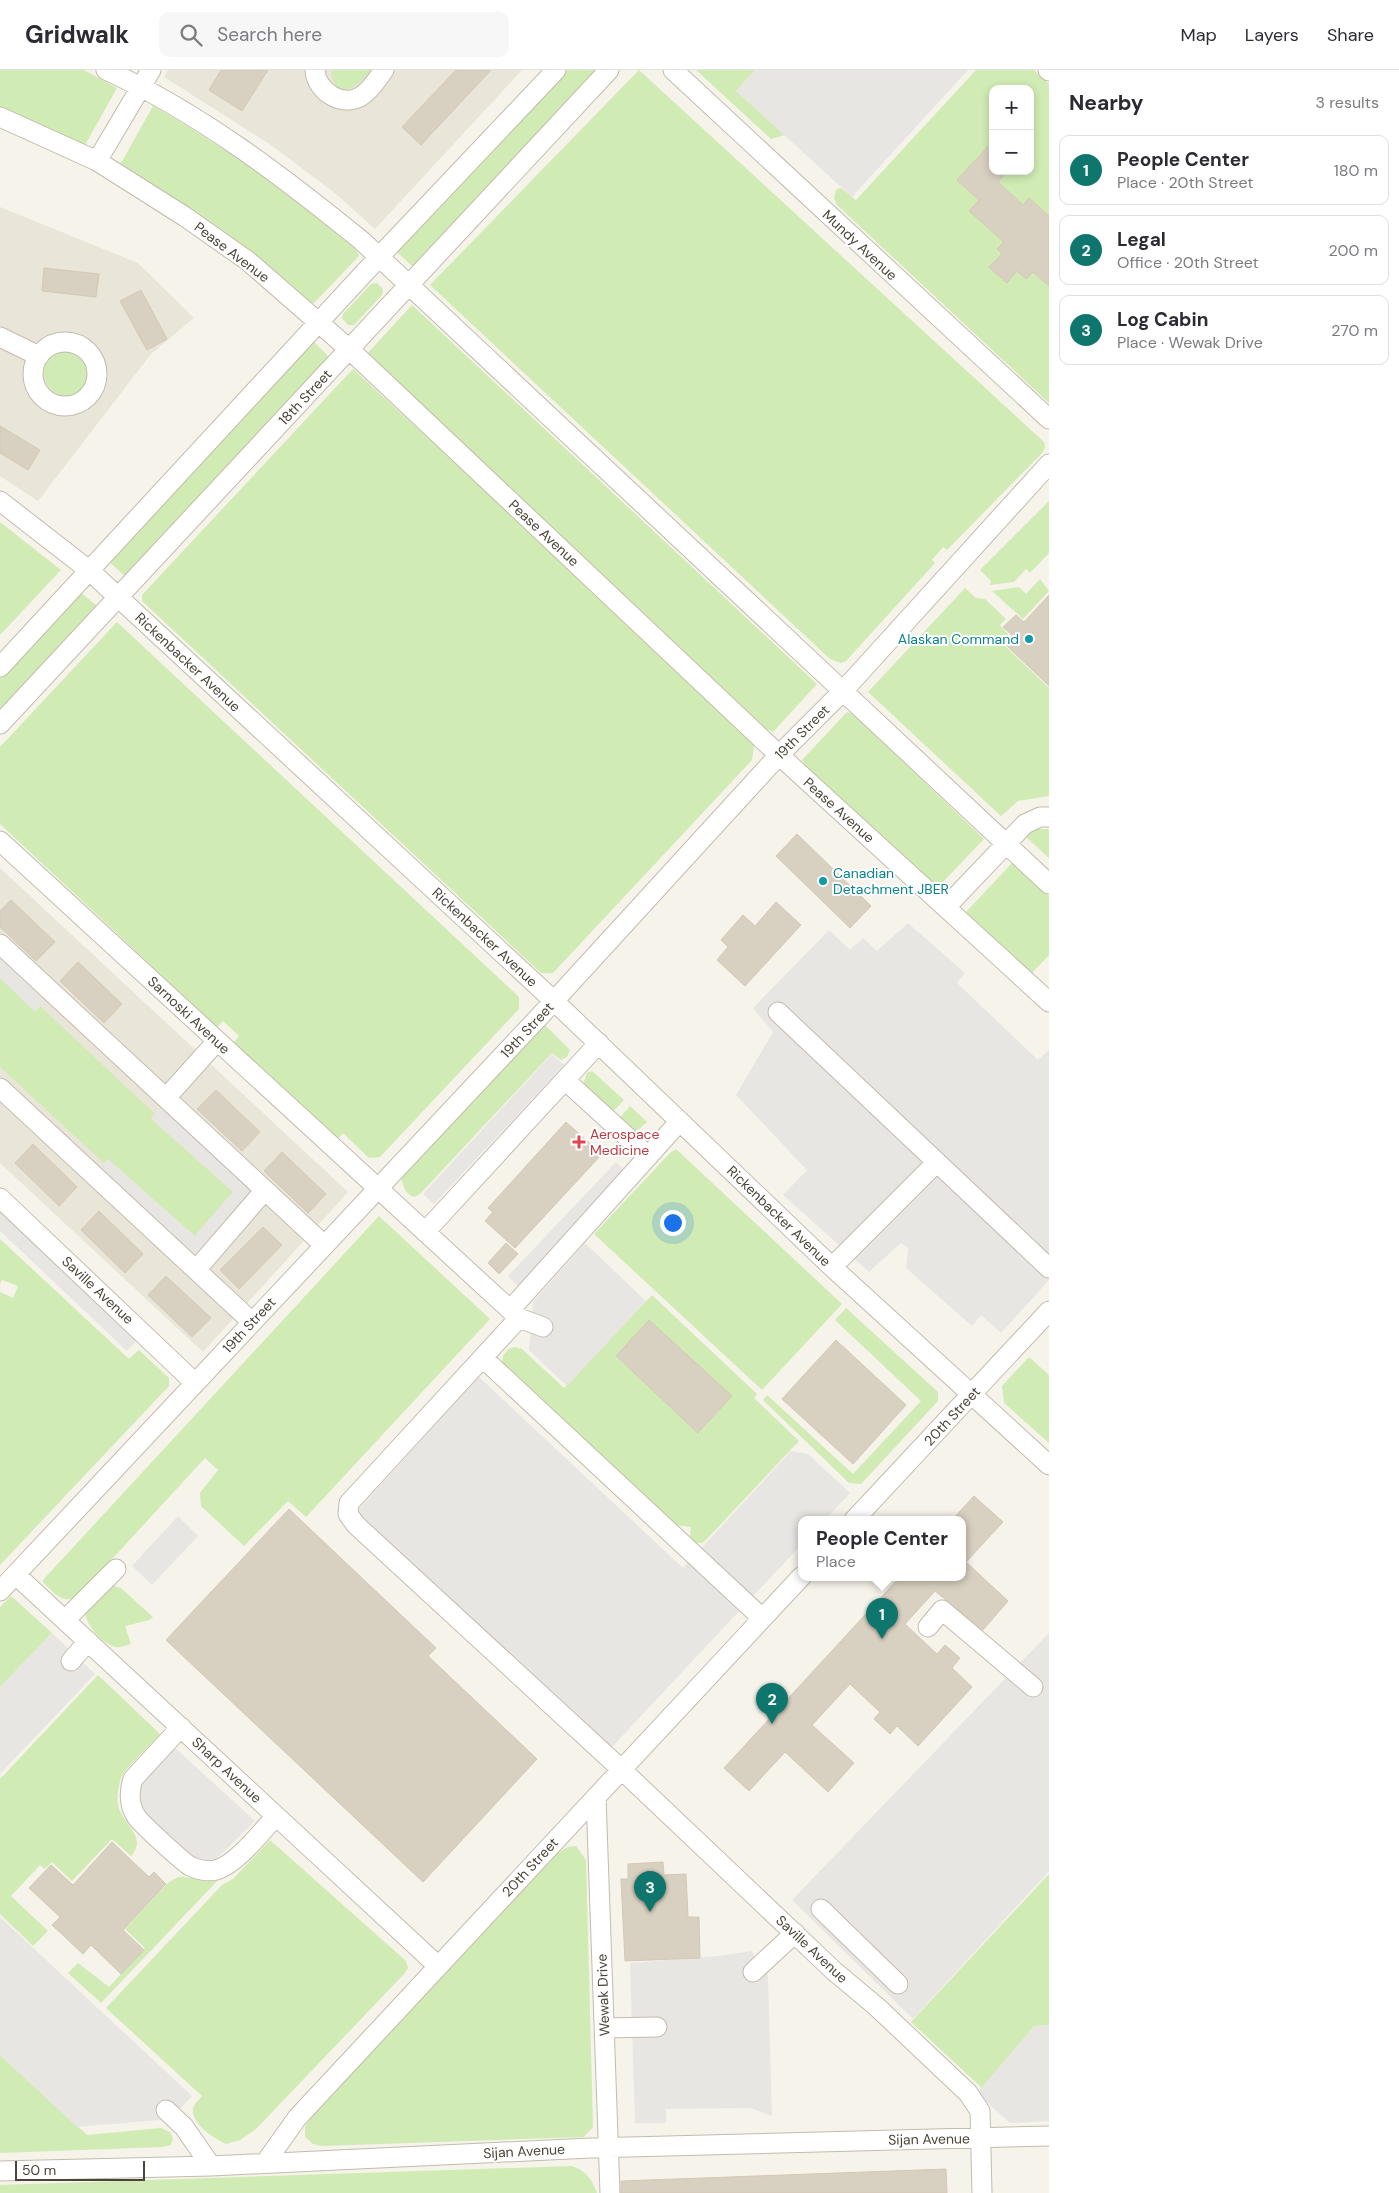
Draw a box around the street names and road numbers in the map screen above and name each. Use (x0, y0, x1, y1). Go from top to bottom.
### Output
street label: Mundy Avenue (819, 206, 901, 284)
street label: Pease Avenue (191, 218, 273, 286)
street label: 18th Street (275, 365, 335, 429)
street label: Pease Avenue (505, 496, 583, 570)
street label: Rickenbacker Avenue (132, 608, 244, 716)
street label: 19th Street (771, 701, 833, 763)
street label: Pease Avenue (800, 773, 878, 847)
street label: Rickenbacker Avenue (429, 883, 541, 991)
street label: Sarnoski Avenue (144, 972, 234, 1058)
street label: 19th Street (497, 998, 557, 1062)
street label: Rickenbacker Avenue (723, 1162, 835, 1270)
street label: Saville Avenue (58, 1252, 138, 1328)
street label: 19th Street (219, 1293, 279, 1357)
street label: 20th Street (920, 1383, 984, 1449)
street label: Sharp Avenue (188, 1733, 266, 1807)
street label: 20th Street (498, 1834, 562, 1900)
street label: Saville Avenue (772, 1911, 852, 1987)
street label: Wewak Drive (593, 1953, 613, 2037)
street label: Sijan Avenue (888, 2129, 970, 2149)
street label: Sijan Avenue (483, 2140, 565, 2162)

